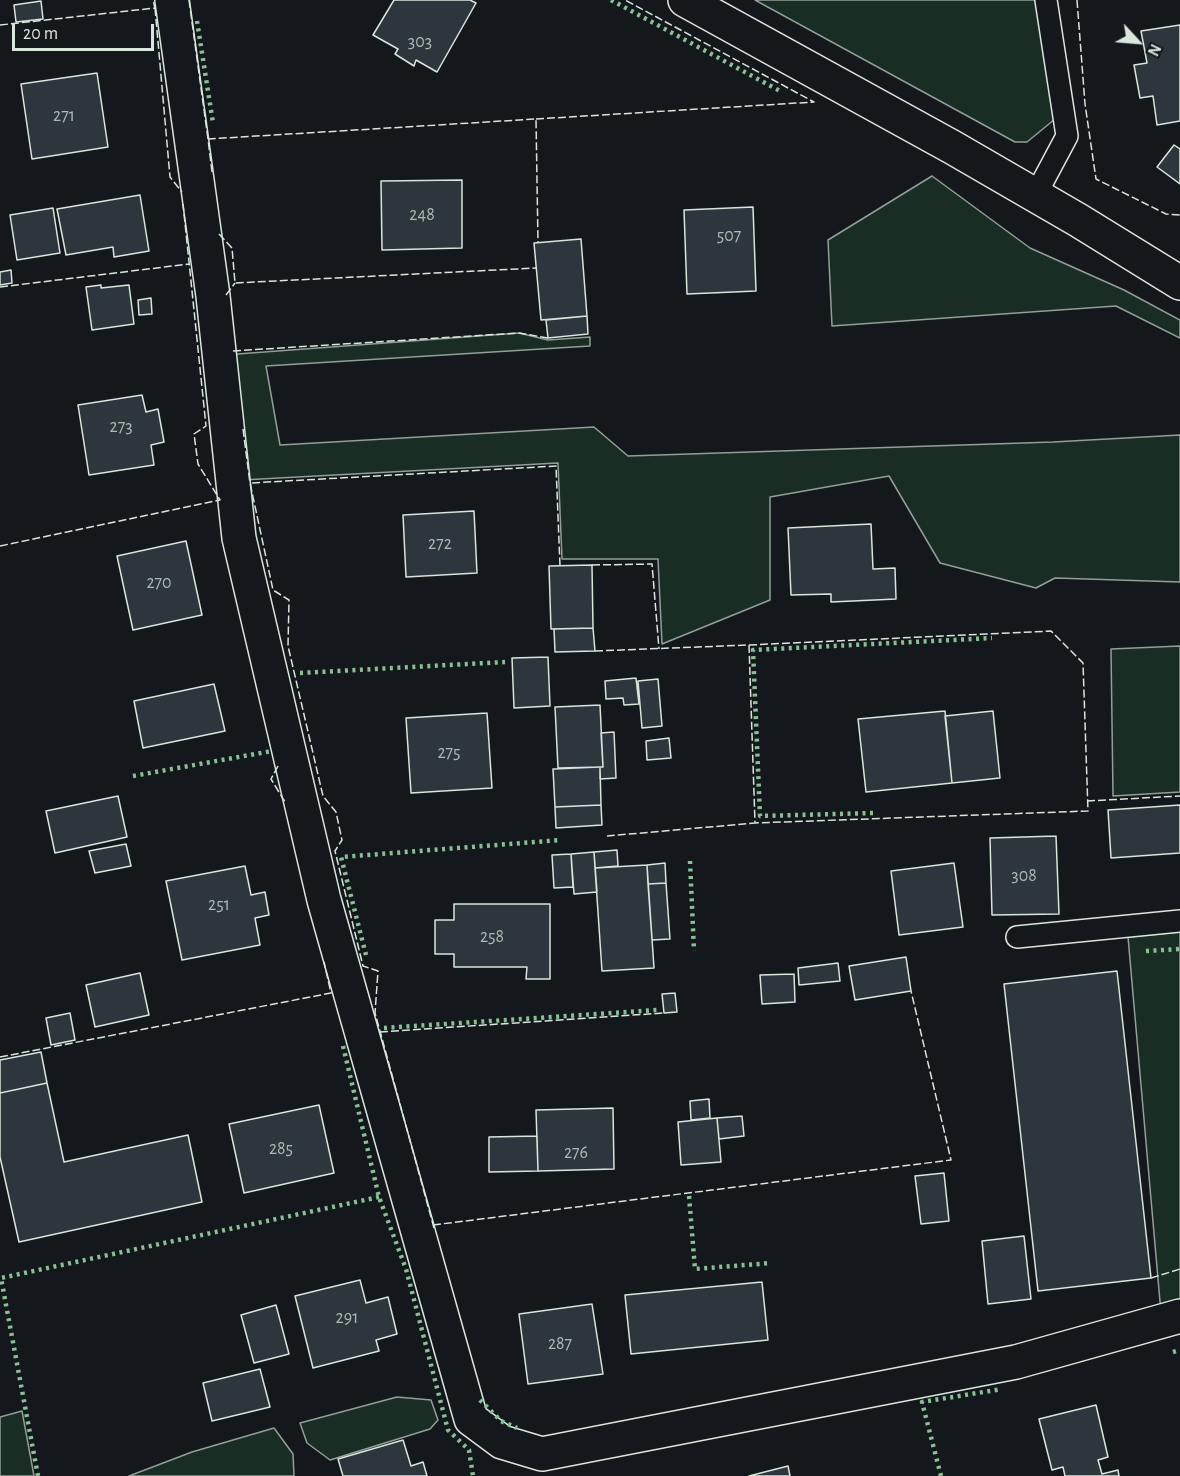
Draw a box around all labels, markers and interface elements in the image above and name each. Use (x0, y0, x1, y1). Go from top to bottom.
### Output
scale bar (15, 12, 158, 50)
north arrow (1108, 12, 1168, 72)
text: 20 m (23, 25, 58, 43)
house number: 303 (408, 31, 432, 53)
text: N (1145, 41, 1164, 58)
house number: 271 (53, 105, 75, 127)
house number: 248 (409, 204, 435, 226)
house number: 507 (717, 225, 741, 247)
house number: 273 (109, 416, 133, 438)
house number: 272 (428, 533, 452, 555)
house number: 270 (146, 572, 172, 594)
house number: 275 (437, 742, 461, 764)
house number: 308 (1011, 865, 1037, 887)
house number: 251 (208, 894, 230, 916)
house number: 258 (480, 926, 504, 948)
house number: 285 (269, 1138, 293, 1160)
house number: 276 (564, 1142, 588, 1164)
house number: 291 (336, 1307, 358, 1329)
house number: 287 (548, 1333, 572, 1355)

